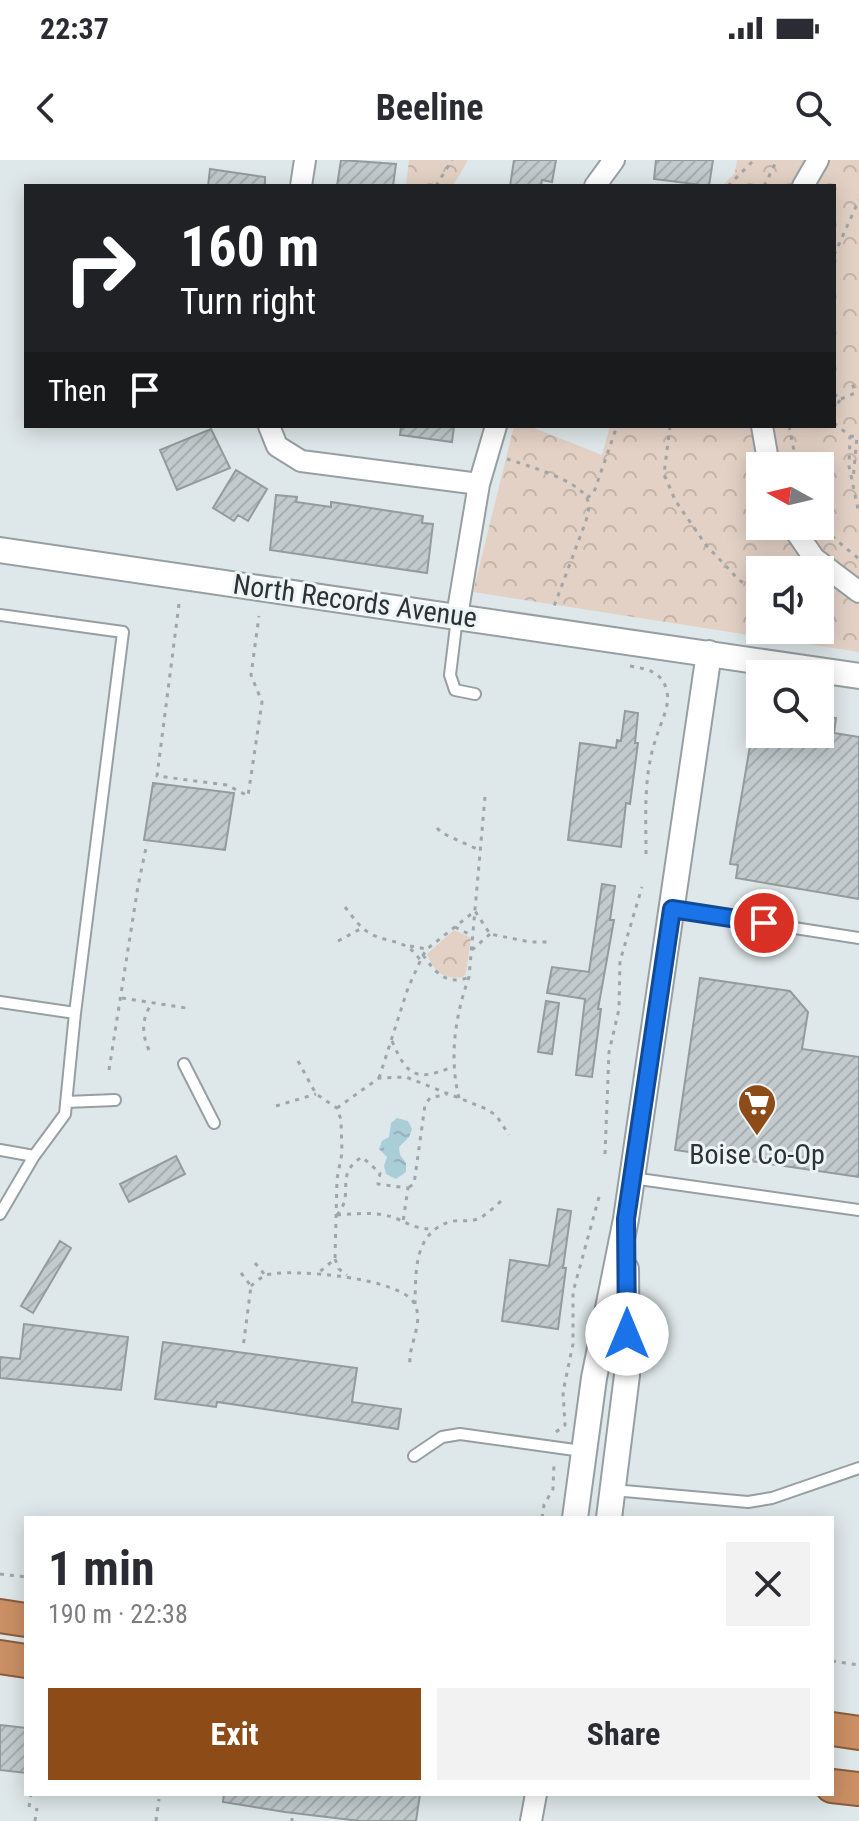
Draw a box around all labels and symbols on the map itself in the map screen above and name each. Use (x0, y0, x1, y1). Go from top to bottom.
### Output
north arrow (746, 452, 834, 540)
street label: North Records Avenue (231, 568, 479, 634)
pin (730, 889, 798, 957)
supermarket icon: Boise Co-Op (736, 1082, 778, 1137)
place label: Boise Co-Op (689, 1138, 825, 1171)
position arrow (585, 1292, 669, 1376)

